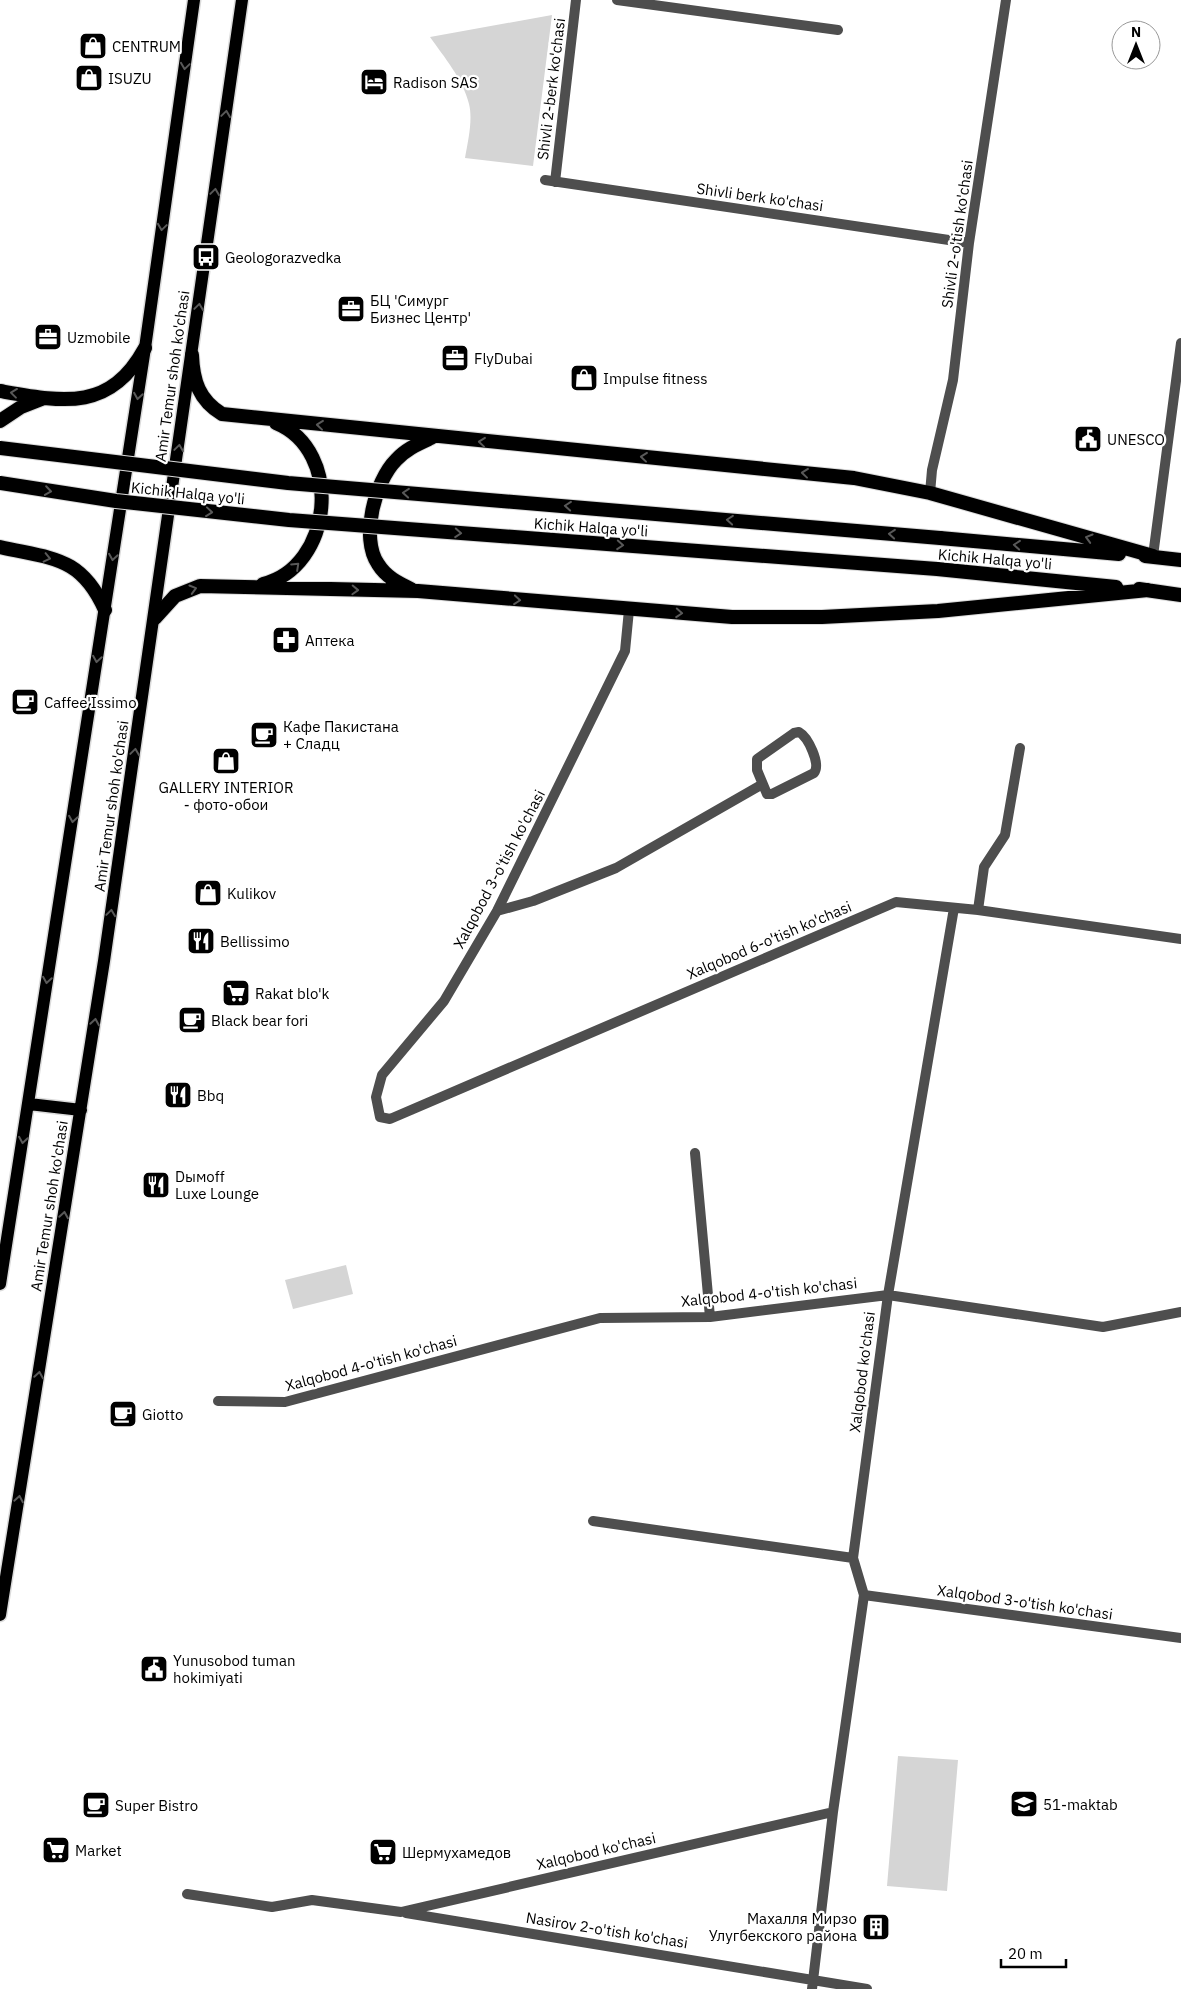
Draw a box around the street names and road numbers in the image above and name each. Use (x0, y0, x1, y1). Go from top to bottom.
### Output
street label: Shivli 2-berk ko'chasi (533, 17, 569, 161)
street label: Shivli 2-o'tish ko'chasi (937, 159, 977, 309)
street label: Shivli berk ko'chasi (695, 179, 825, 215)
street label: Amir Temur shoh ko'chasi (151, 289, 193, 463)
street label: Kichik Halqa yo'li (130, 478, 246, 508)
street label: Kichik Halqa yo'li (533, 514, 649, 540)
street label: Kichik Halqa yo'li (937, 545, 1053, 573)
street label: Amir Temur shoh ko'chasi (90, 719, 132, 893)
street label: Xalqobod 3-o'tish ko'chasi (449, 786, 549, 952)
street label: Xalqobod 6-o'tish ko'chasi (684, 897, 854, 983)
street label: Amir Temur shoh ko'chasi (26, 1119, 72, 1293)
street label: Xalqobod 4-o'tish ko'chasi (680, 1273, 858, 1311)
street label: Xalqobod ko'chasi (845, 1310, 879, 1434)
street label: Xalqobod 4-o'tish ko'chasi (283, 1331, 459, 1395)
street label: Xalqobod 3-o'tish ko'chasi (936, 1580, 1114, 1624)
street label: Xalqobod ko'chasi (535, 1828, 657, 1874)
street label: Nasirov 2-o'tish ko'chasi (525, 1908, 689, 1952)

